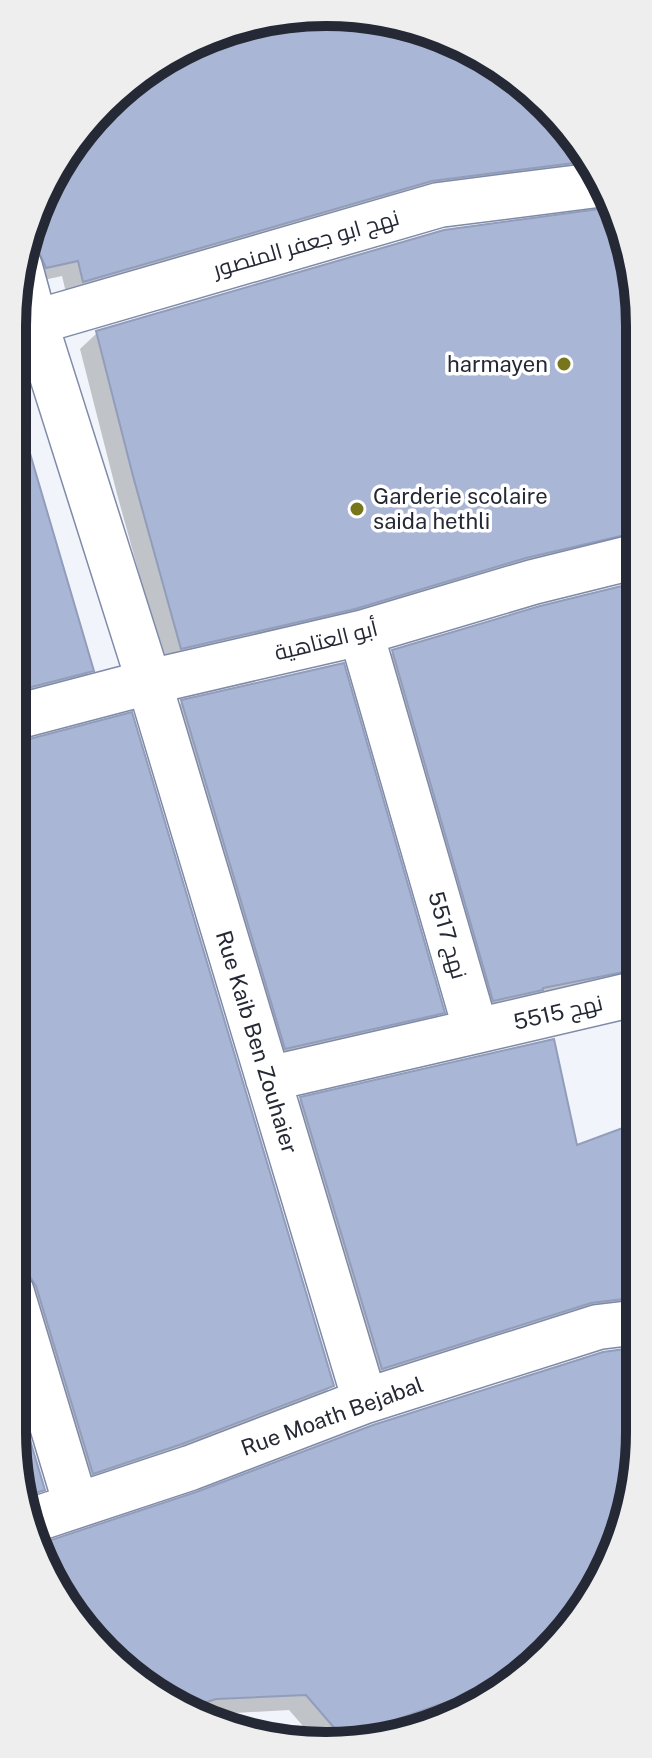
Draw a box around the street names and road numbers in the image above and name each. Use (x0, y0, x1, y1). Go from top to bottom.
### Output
street label: نهج ابو جعفر المنصور (208, 204, 402, 284)
street label: أبو العتاهية (272, 615, 380, 665)
street label: نهج 5517 (421, 888, 473, 982)
street label: Rue Kaib Ben Zouhaier (211, 927, 303, 1157)
street label: نهج 5515 (511, 989, 606, 1037)
street label: Rue Moath Bejabal (237, 1371, 427, 1461)

